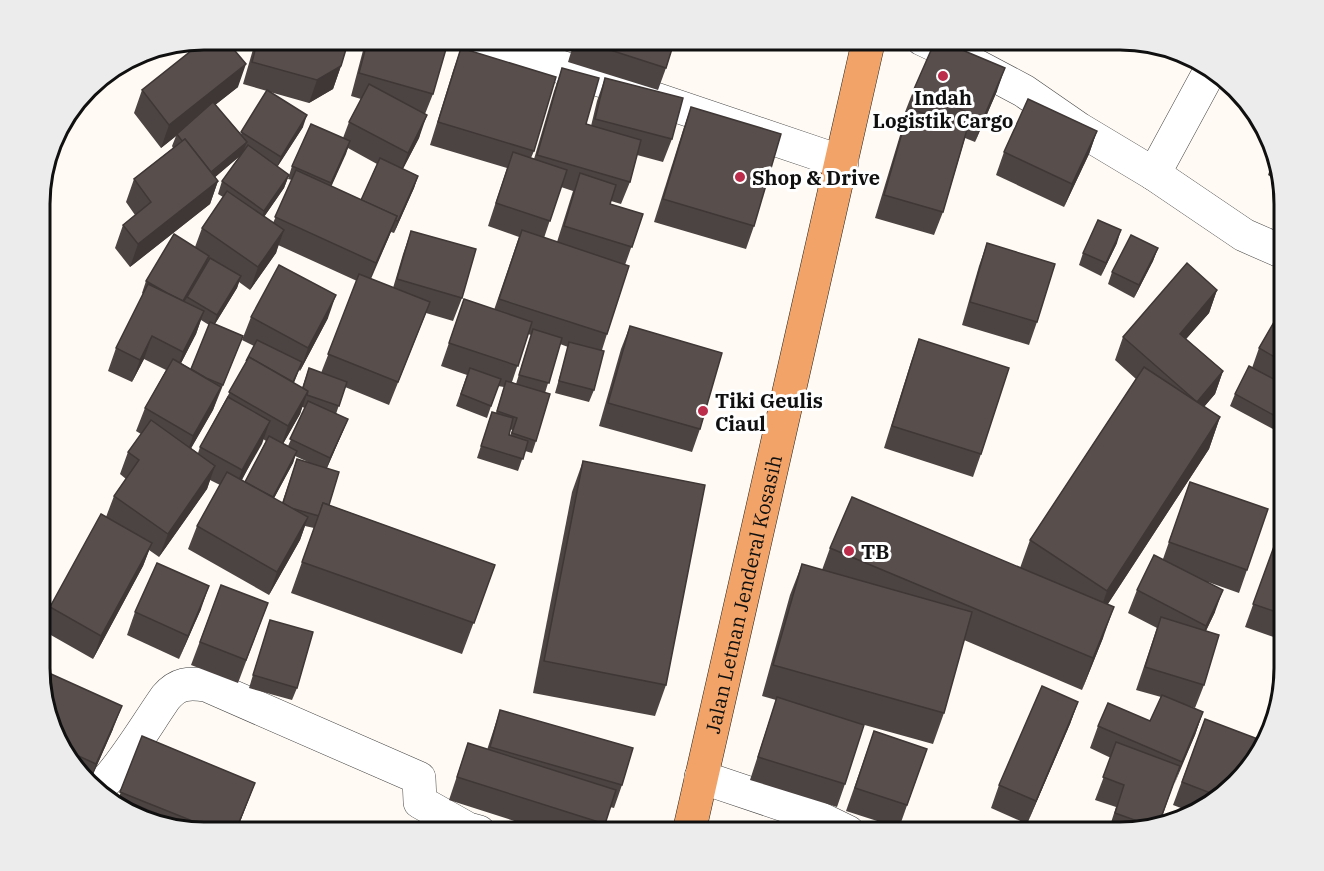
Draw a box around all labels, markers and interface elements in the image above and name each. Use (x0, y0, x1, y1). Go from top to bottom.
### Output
marker: Indah Logistik Cargo (936, 69, 950, 83)
place label: Indah Logistik Cargo (873, 84, 1013, 134)
place label: Shop & Drive (752, 164, 880, 191)
marker: Shop & Drive (733, 170, 747, 184)
place label: Tiki Geulis Ciaul (715, 387, 823, 437)
marker: Tiki Geulis Ciaul (696, 404, 710, 418)
street label: Jalan Letnan Jenderal Kosasih (698, 452, 788, 736)
place label: TB (861, 538, 889, 565)
marker: TB (842, 544, 856, 558)

